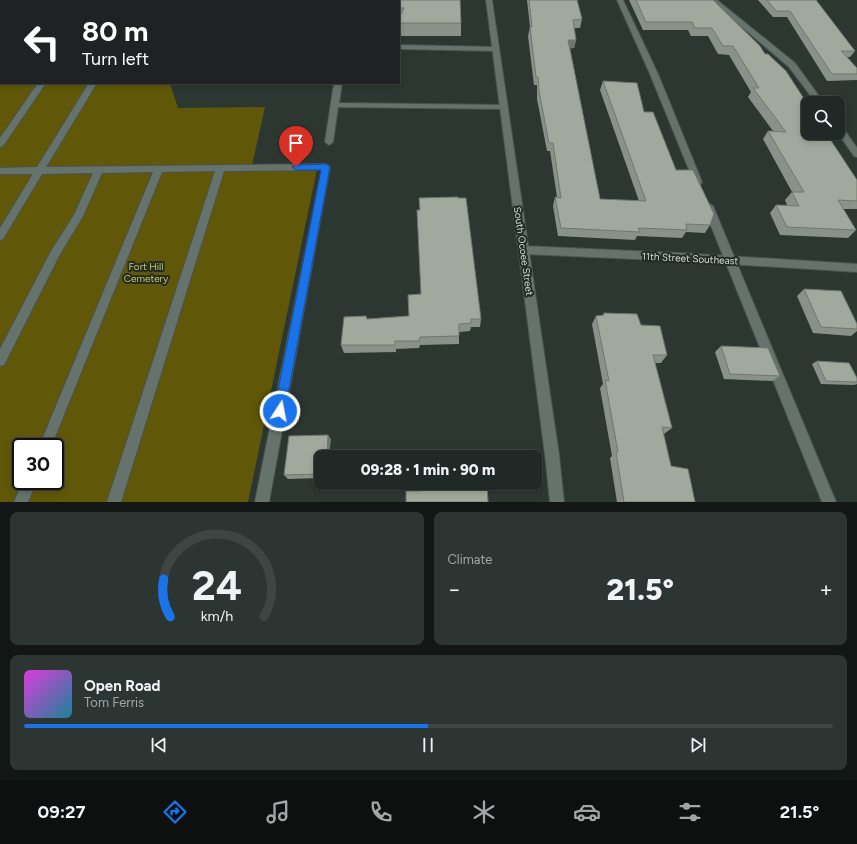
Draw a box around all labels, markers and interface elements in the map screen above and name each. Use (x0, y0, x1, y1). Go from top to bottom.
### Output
text: 80 m (82, 14, 148, 48)
icon: left (16, 16, 68, 68)
text: Turn left (82, 48, 149, 70)
map controls (801, 96, 845, 140)
button: search (801, 96, 845, 140)
pin (279, 126, 313, 167)
icon: arrive (285, 132, 307, 154)
street label: South Ocoee Street (511, 206, 536, 297)
street label: 11th Street Southeast (641, 249, 739, 268)
park label: Fort Hill Cemetery (124, 260, 169, 285)
position arrow (259, 390, 301, 432)
speed limit sign: 30 (12, 438, 64, 490)
text: 09:28 · 1 min · 90 m (361, 461, 495, 479)
text: Climate (448, 552, 492, 567)
text: 24 (192, 559, 242, 609)
text: 21.5° (607, 571, 674, 608)
text: − (448, 576, 461, 603)
text: + (819, 576, 833, 603)
text: km/h (200, 606, 233, 624)
text: Open Road (84, 677, 161, 695)
text: Tom Ferris (84, 695, 144, 710)
icon: previous (148, 734, 170, 756)
icon: pause (417, 734, 439, 756)
icon: next (687, 734, 709, 756)
icon: directions (161, 798, 189, 826)
icon: music (264, 798, 292, 826)
icon: phone (367, 798, 395, 826)
icon: climate (470, 798, 498, 826)
icon: car (573, 798, 601, 826)
icon: filters (676, 798, 704, 826)
text: 09:27 (38, 801, 86, 823)
text: 21.5° (780, 801, 819, 823)

